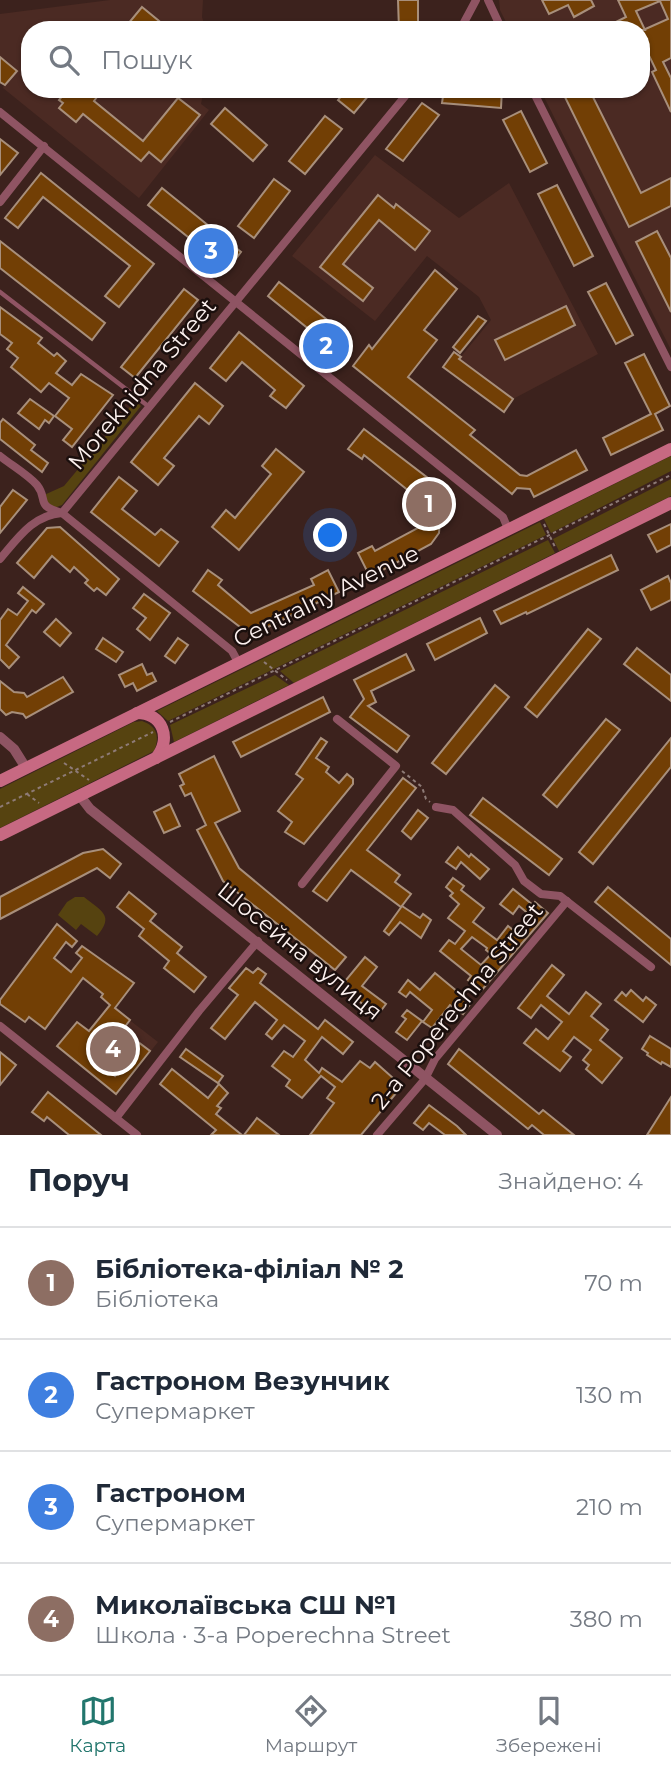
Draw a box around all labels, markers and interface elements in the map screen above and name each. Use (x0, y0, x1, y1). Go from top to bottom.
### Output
search box (21, 21, 650, 98)
icon: search (45, 41, 83, 79)
text: Пошук (101, 44, 193, 76)
pin: 3 (188, 225, 234, 277)
street label: Morekhidna Street (62, 293, 222, 475)
pin: 2 (303, 320, 349, 372)
pin: 1 (406, 478, 452, 530)
your location (313, 518, 347, 552)
street label: Centralny Avenue (229, 539, 423, 653)
street label: Шосейна вулиця (212, 876, 388, 1026)
street label: 2-a Poperechna Street (365, 897, 549, 1115)
pin: 4 (90, 1023, 136, 1075)
text: Поруч (28, 1162, 130, 1199)
text: Знайдено: 4 (499, 1167, 643, 1195)
text: Бібліотека-філіал № 2 (95, 1253, 404, 1285)
text: 1 (46, 1269, 56, 1297)
text: 70 m (584, 1269, 643, 1297)
text: Бібліотека (95, 1285, 219, 1313)
text: Гастроном Везунчик (95, 1365, 390, 1397)
text: 2 (44, 1381, 58, 1409)
text: 130 m (576, 1381, 643, 1409)
text: Супермаркет (95, 1397, 255, 1425)
text: Гастроном (95, 1477, 246, 1509)
text: 3 (44, 1493, 58, 1521)
text: 210 m (576, 1493, 643, 1521)
text: Супермаркет (95, 1509, 255, 1537)
text: Миколаївська СШ №1 (95, 1589, 396, 1621)
text: 4 (43, 1605, 59, 1633)
text: 380 m (570, 1605, 643, 1633)
text: Школа · 3-a Poperechna Street (95, 1621, 451, 1649)
tab: Карта (69, 1692, 126, 1757)
tab: Маршрут (265, 1692, 357, 1757)
tab: Збережені (496, 1692, 602, 1757)

